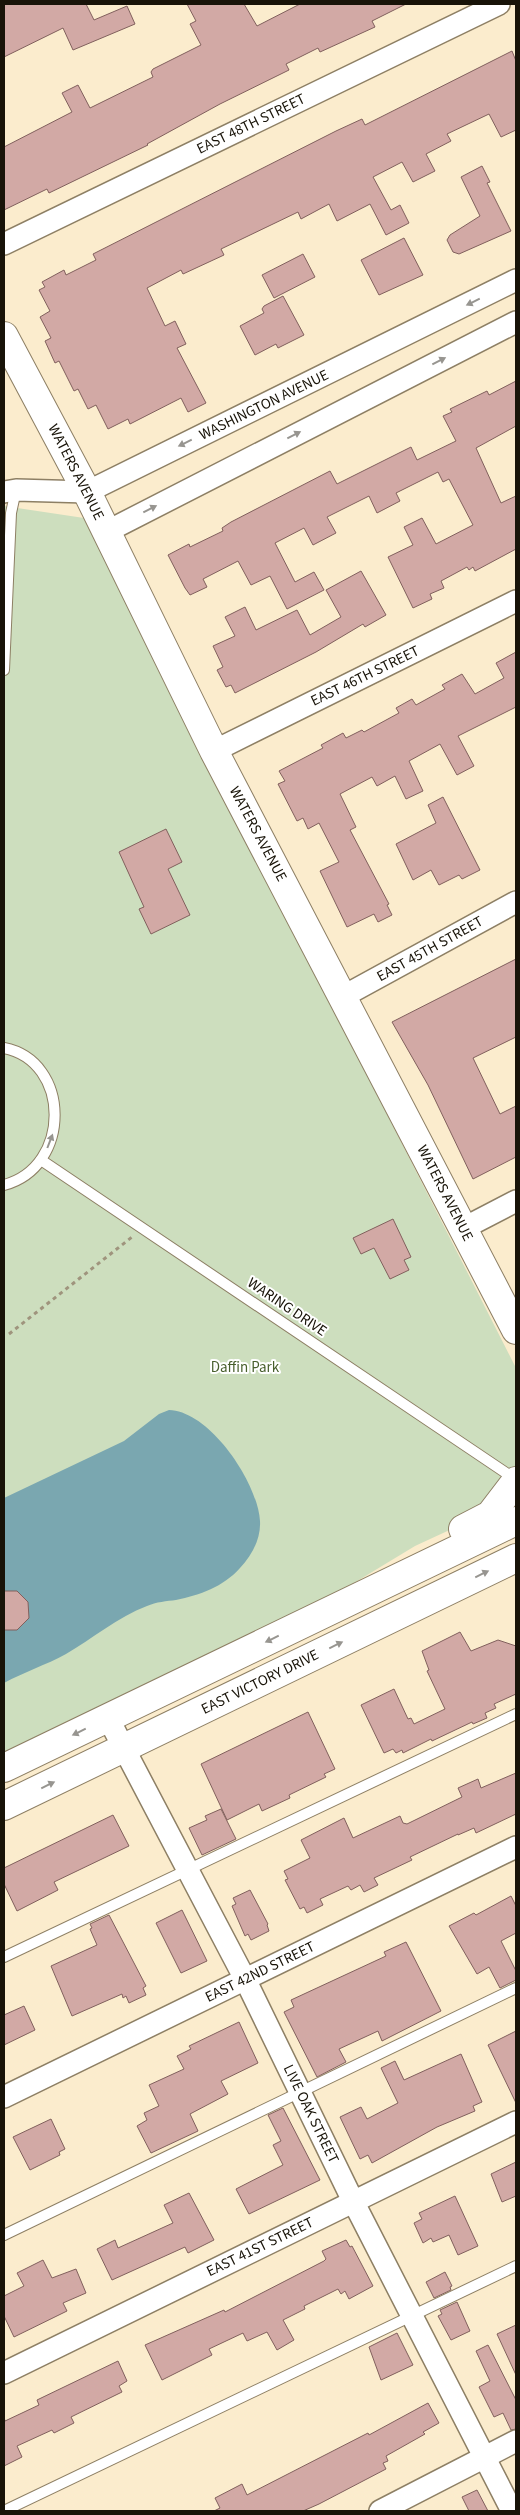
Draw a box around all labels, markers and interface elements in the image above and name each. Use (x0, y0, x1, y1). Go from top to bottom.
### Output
street label: EAST 48TH STREET (193, 89, 309, 159)
one-way arrow (465, 298, 480, 306)
one-way arrow (432, 357, 446, 365)
street label: WASHINGTON AVENUE (196, 365, 332, 445)
street label: WATERS AVENUE (43, 420, 109, 524)
one-way arrow (287, 431, 302, 439)
one-way arrow (178, 439, 193, 448)
one-way arrow (143, 505, 157, 513)
street label: EAST 46TH STREET (307, 641, 423, 711)
street label: WATERS AVENUE (224, 783, 292, 885)
street label: EAST 45TH STREET (373, 911, 487, 987)
one-way arrow (46, 1134, 54, 1148)
street label: WATERS AVENUE (412, 1141, 478, 1245)
street label: WARING DRIVE (243, 1273, 331, 1341)
park label: Daffin Park (211, 1357, 280, 1378)
one-way arrow (475, 1570, 489, 1578)
one-way arrow (265, 1635, 279, 1643)
one-way arrow (328, 1641, 343, 1649)
street label: EAST VICTORY DRIVE (198, 1644, 322, 1720)
one-way arrow (72, 1729, 86, 1737)
one-way arrow (40, 1780, 55, 1789)
street label: EAST 42ND STREET (202, 1936, 318, 2008)
street label: LIVE OAK STREET (278, 2061, 344, 2167)
street label: EAST 41ST STREET (203, 2212, 317, 2282)

